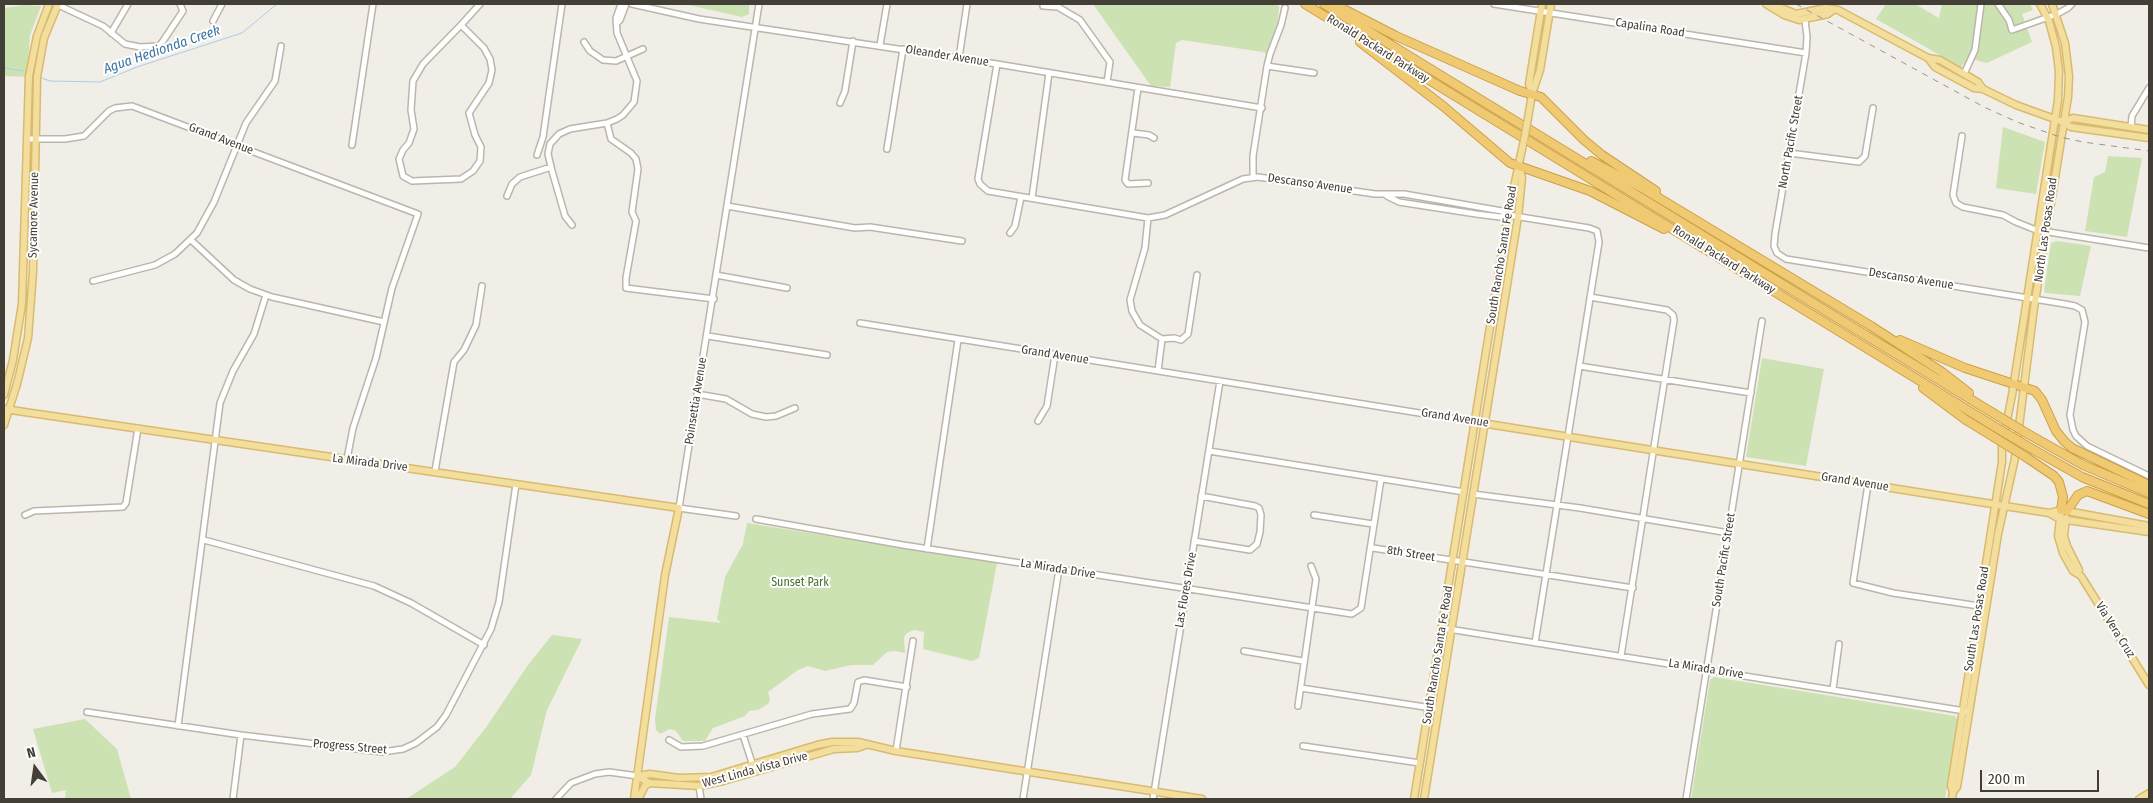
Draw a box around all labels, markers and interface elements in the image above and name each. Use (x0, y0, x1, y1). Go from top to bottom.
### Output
street label: Ronald Packard Parkway (1324, 12, 1432, 86)
street label: Capalina Road (1614, 15, 1686, 41)
water label: Agua Hedionda Creek (101, 22, 223, 78)
street label: Oleander Avenue (904, 42, 990, 70)
street label: North Pacific Street (1776, 94, 1806, 190)
street label: Grand Avenue (187, 120, 255, 158)
street label: Descanso Avenue (1267, 171, 1353, 197)
street label: Sycamore Avenue (26, 172, 42, 258)
street label: North Las Posas Road (2032, 177, 2060, 283)
street label: South Rancho Santa Fe Road (1484, 185, 1520, 325)
street label: Ronald Packard Parkway (1670, 223, 1778, 297)
street label: Descanso Avenue (1868, 265, 1954, 293)
street label: Grand Avenue (1020, 343, 1090, 367)
street label: Poinsettia Avenue (682, 356, 710, 446)
street label: Grand Avenue (1420, 406, 1490, 430)
street label: La Mirada Drive (332, 451, 408, 475)
street label: Grand Avenue (1820, 470, 1890, 494)
street label: South Pacific Street (1709, 512, 1739, 608)
street label: 8th Street (1386, 543, 1436, 565)
street label: Las Flores Drive (1172, 551, 1200, 629)
street label: La Mirada Drive (1019, 556, 1097, 582)
street label: South Las Posas Road (1962, 565, 1992, 673)
park label: Sunset Park (771, 576, 829, 590)
street label: South Rancho Santa Fe Road (1420, 585, 1456, 725)
street label: Via Vera Cruz (2092, 599, 2138, 661)
street label: La Mirada Drive (1667, 656, 1745, 682)
street label: Progress Street (312, 737, 388, 757)
north arrow (10, 743, 60, 793)
text: N (25, 744, 37, 762)
street label: West Linda Vista Drive (701, 749, 809, 791)
scale bar (1983, 760, 2102, 792)
text: 200 m (1988, 770, 2025, 788)

